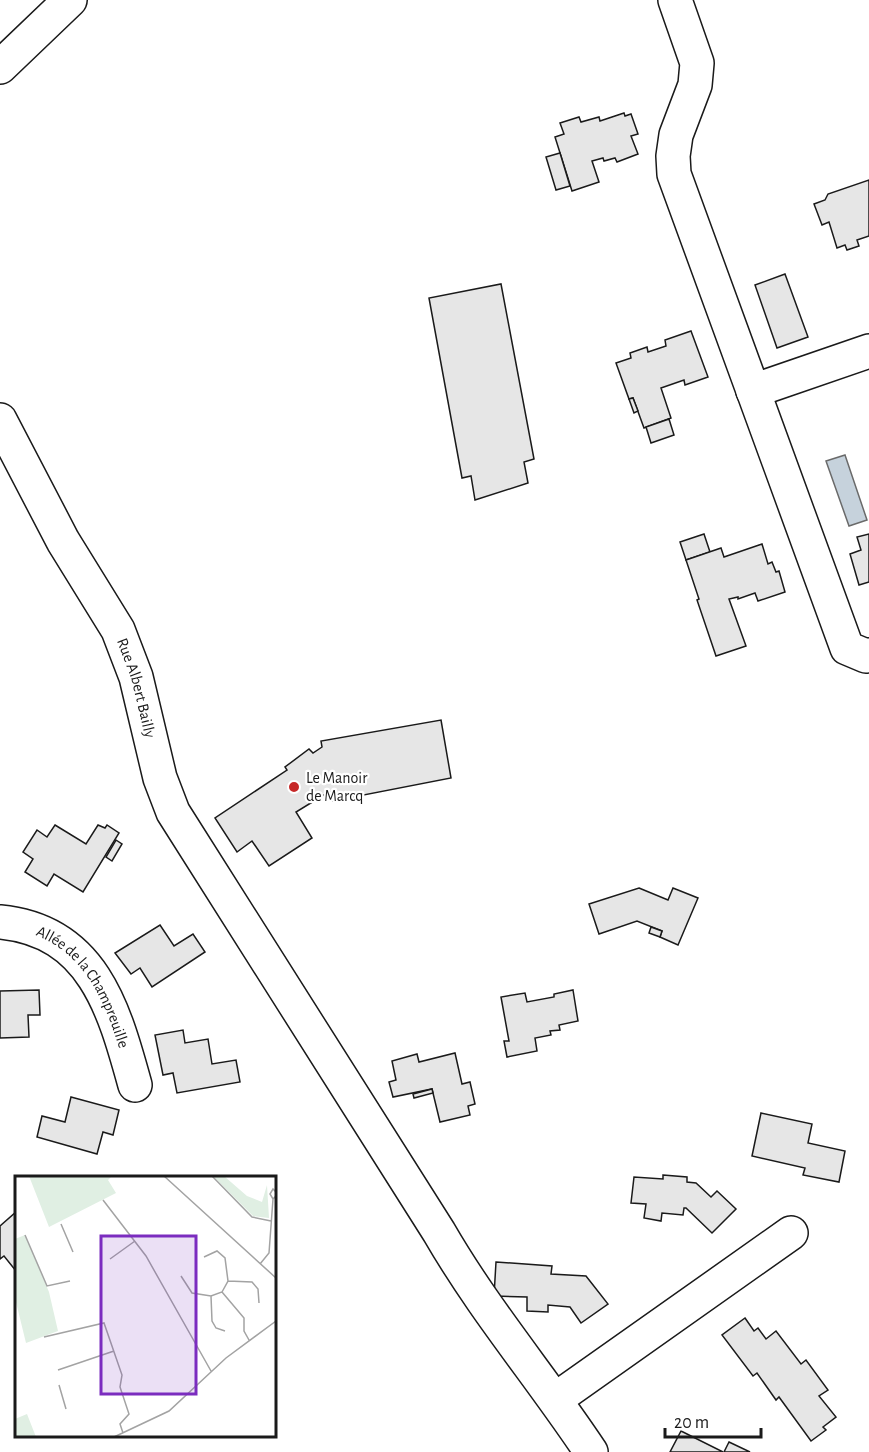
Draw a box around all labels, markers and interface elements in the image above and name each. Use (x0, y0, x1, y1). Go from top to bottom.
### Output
street label: Rue Albert Bailly (114, 636, 158, 740)
place label: Le Manoir de Marcq (306, 770, 368, 804)
marker: Le Manoir de Marcq (287, 780, 301, 794)
street label: Allée de la Champreuille (34, 923, 132, 1050)
inset map (15, 1176, 276, 1437)
scale bar (665, 1401, 761, 1439)
text: 20 m (674, 1414, 709, 1432)

